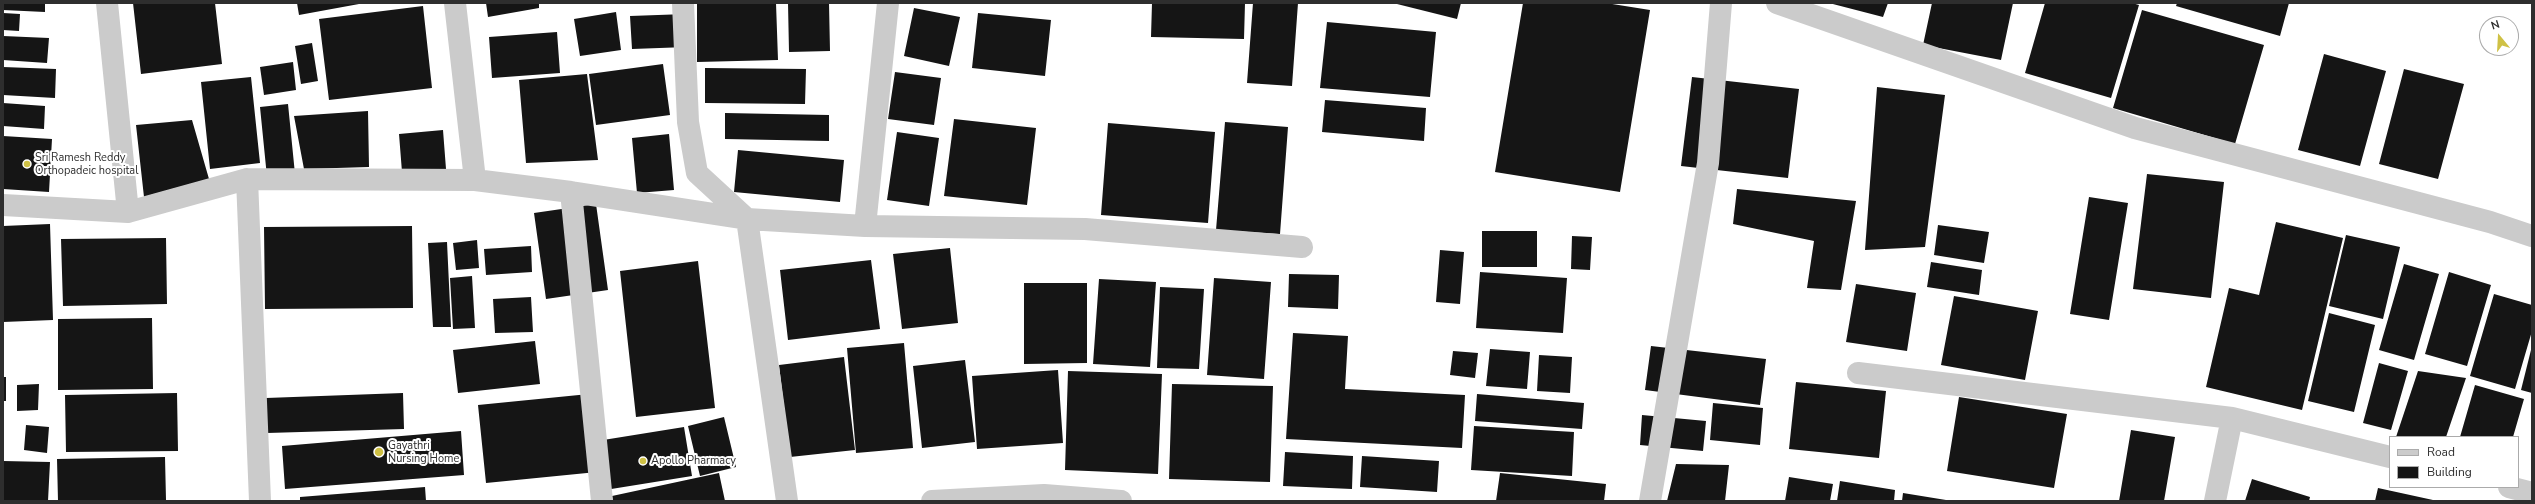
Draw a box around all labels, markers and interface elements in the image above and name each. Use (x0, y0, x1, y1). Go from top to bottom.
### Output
north arrow (2479, 16, 2519, 56)
text: N (2489, 17, 2502, 33)
place label: Sri Ramesh Reddy Orthopadeic hospital (35, 151, 138, 177)
marker: Sri Ramesh Reddy Orthopadeic hospital (22, 159, 32, 169)
legend (2389, 436, 2519, 488)
place label: Gayathri Nursing Home (388, 439, 459, 465)
text: Road (2427, 444, 2455, 460)
marker: Gayathri Nursing Home (373, 446, 385, 458)
place label: Apollo Pharmacy (651, 454, 736, 468)
marker: Apollo Pharmacy (638, 456, 648, 466)
text: Building (2427, 464, 2472, 480)

